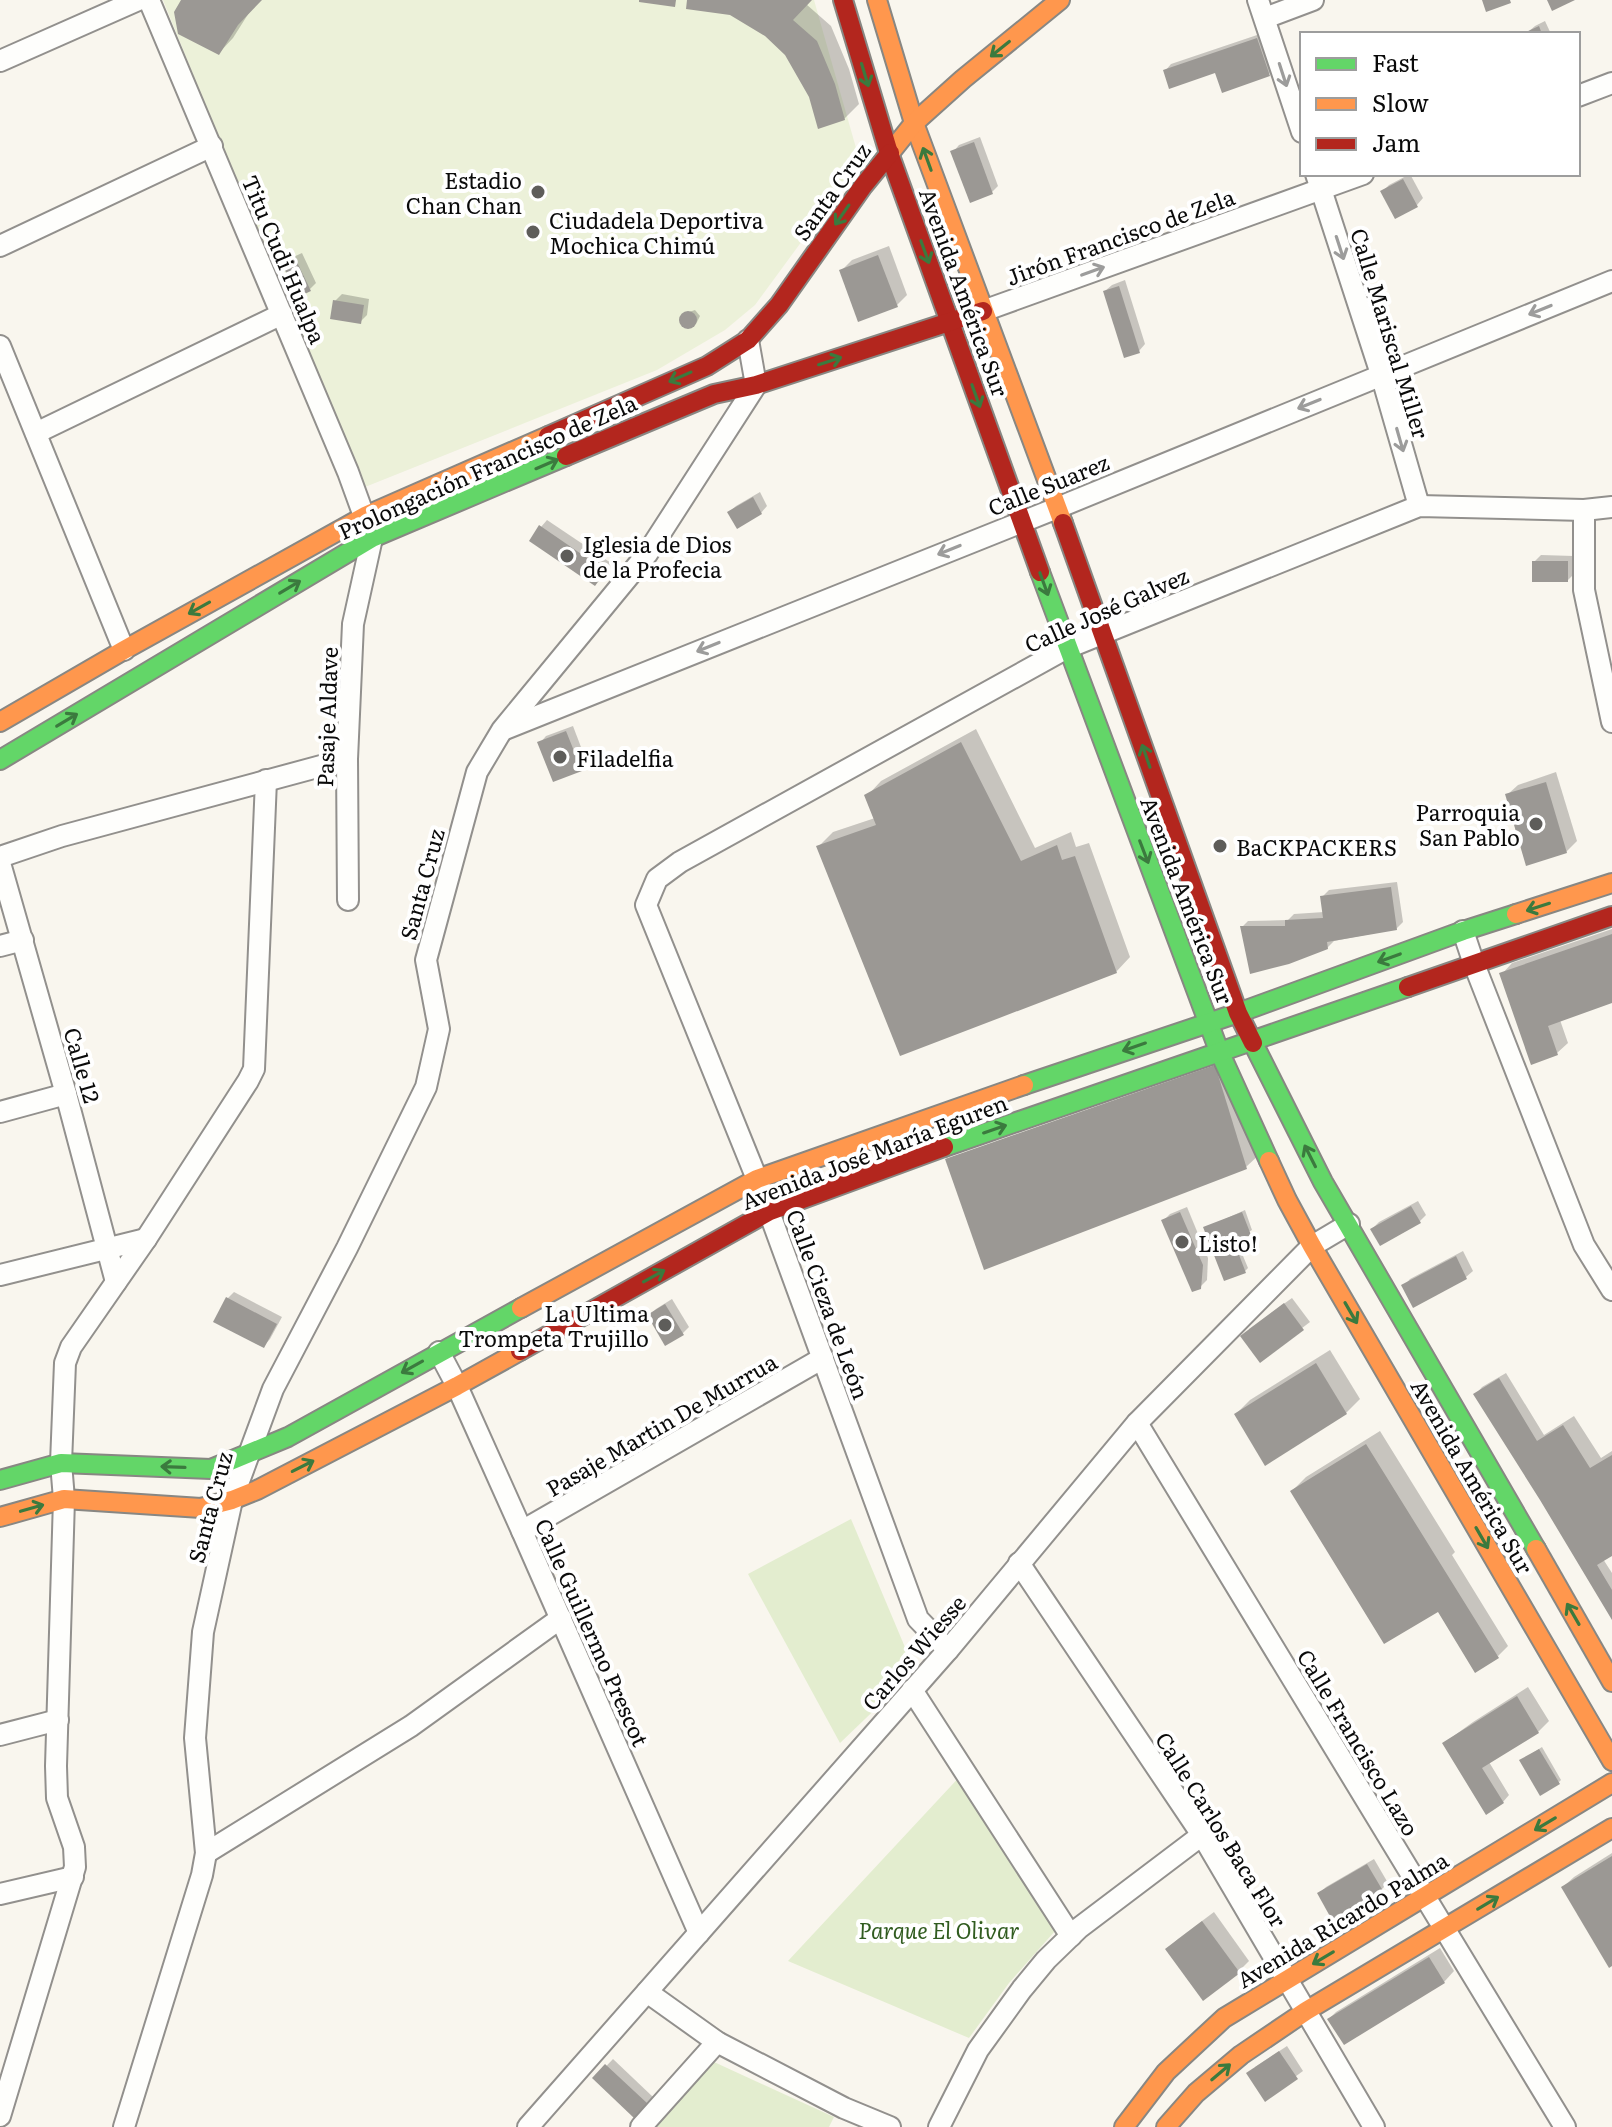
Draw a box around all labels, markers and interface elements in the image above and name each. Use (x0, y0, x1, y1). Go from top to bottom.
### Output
legend (1300, 32, 1580, 176)
one-way arrow (990, 40, 1010, 58)
text: Fast (1372, 44, 1419, 79)
one-way arrow (858, 61, 873, 87)
one-way arrow (1277, 63, 1292, 88)
text: Slow (1372, 84, 1429, 119)
text: Jam (1372, 124, 1420, 159)
street label: Santa Cruz (784, 135, 878, 247)
one-way arrow (919, 148, 933, 172)
place label: Estadio Chan Chan (406, 163, 522, 221)
street label: Titu Cudi Hualpa (235, 170, 335, 349)
street label: Jirón Francisco de Zela (1001, 179, 1239, 293)
marker: Estadio Chan Chan (529, 183, 547, 201)
street label: Avenida América Sur (912, 183, 1018, 402)
place label: Ciudadela Deportiva Mochica Chimú (549, 203, 764, 261)
one-way arrow (834, 204, 850, 226)
marker: Ciudadela Deportiva Mochica Chimú (524, 223, 542, 241)
street label: Calle Mariscal Miller (1343, 224, 1439, 443)
one-way arrow (1334, 235, 1348, 260)
one-way arrow (918, 240, 933, 265)
one-way arrow (1081, 263, 1106, 278)
one-way arrow (1528, 304, 1553, 318)
one-way arrow (817, 353, 842, 368)
one-way arrow (668, 371, 693, 386)
one-way arrow (970, 383, 985, 408)
street label: Prolongación Francisco de Zela (332, 385, 642, 547)
one-way arrow (1297, 397, 1322, 412)
one-way arrow (1393, 427, 1408, 453)
street label: Calle Suarez (982, 445, 1114, 523)
one-way arrow (535, 456, 559, 471)
place label: Iglesia de Dios de la Profecia (583, 527, 732, 585)
one-way arrow (937, 544, 962, 558)
marker: Iglesia de Dios de la Profecia (558, 547, 576, 565)
street label: Calle José Galvez (1019, 558, 1194, 660)
one-way arrow (1038, 572, 1053, 597)
one-way arrow (278, 579, 301, 595)
one-way arrow (188, 600, 211, 616)
one-way arrow (696, 641, 721, 655)
street label: Pasaje Aldave (307, 646, 345, 788)
one-way arrow (55, 712, 78, 728)
place label: Filadelfia (576, 741, 674, 774)
one-way arrow (1138, 744, 1152, 768)
marker: Filadelfia (551, 748, 569, 766)
street label: Avenida América Sur (1133, 791, 1243, 1009)
place label: Parroquia San Pablo (1416, 795, 1520, 853)
marker: Parroquia San Pablo (1527, 815, 1545, 833)
street label: Santa Cruz (390, 824, 452, 943)
place label: BaCKPACKERS (1236, 830, 1397, 863)
marker: BaCKPACKERS (1211, 837, 1229, 855)
one-way arrow (1138, 839, 1152, 864)
one-way arrow (1526, 900, 1551, 915)
one-way arrow (1378, 952, 1402, 966)
street label: Calle 12 (56, 1023, 110, 1107)
one-way arrow (1122, 1041, 1147, 1056)
street label: Avenida José María Eguren (736, 1085, 1012, 1217)
one-way arrow (982, 1121, 1007, 1135)
one-way arrow (1302, 1145, 1317, 1169)
street label: Calle Cieza de León (779, 1204, 879, 1404)
place label: Listo! (1198, 1226, 1258, 1259)
marker: Listo! (1173, 1233, 1191, 1251)
one-way arrow (642, 1268, 666, 1283)
place label: La Ultima Trompeta Trujillo (458, 1296, 649, 1354)
one-way arrow (1343, 1301, 1359, 1324)
marker: La Ultima Trompeta Trujillo (656, 1316, 674, 1334)
street label: Pasaje Martin De Murrua (539, 1344, 783, 1504)
one-way arrow (401, 1360, 425, 1375)
street label: Avenida América Sur (1404, 1373, 1543, 1580)
street label: Santa Cruz (178, 1447, 240, 1566)
one-way arrow (290, 1458, 314, 1474)
one-way arrow (160, 1460, 187, 1475)
one-way arrow (19, 1500, 45, 1515)
street label: Calle Guillermo Prescot (528, 1513, 658, 1751)
one-way arrow (1474, 1526, 1490, 1549)
street label: Carlos Wiesse (853, 1587, 973, 1717)
one-way arrow (1565, 1603, 1581, 1626)
street label: Calle Francisco Lazo (1290, 1642, 1428, 1842)
street label: Calle Carlos Baca Flor (1148, 1725, 1296, 1934)
one-way arrow (1534, 1816, 1557, 1832)
street label: Avenida Ricardo Palma (1230, 1843, 1454, 1995)
one-way arrow (1476, 1895, 1499, 1911)
park label: Parque El Olivar (858, 1913, 1020, 1946)
one-way arrow (1311, 1950, 1334, 1966)
one-way arrow (1210, 2063, 1231, 2081)

